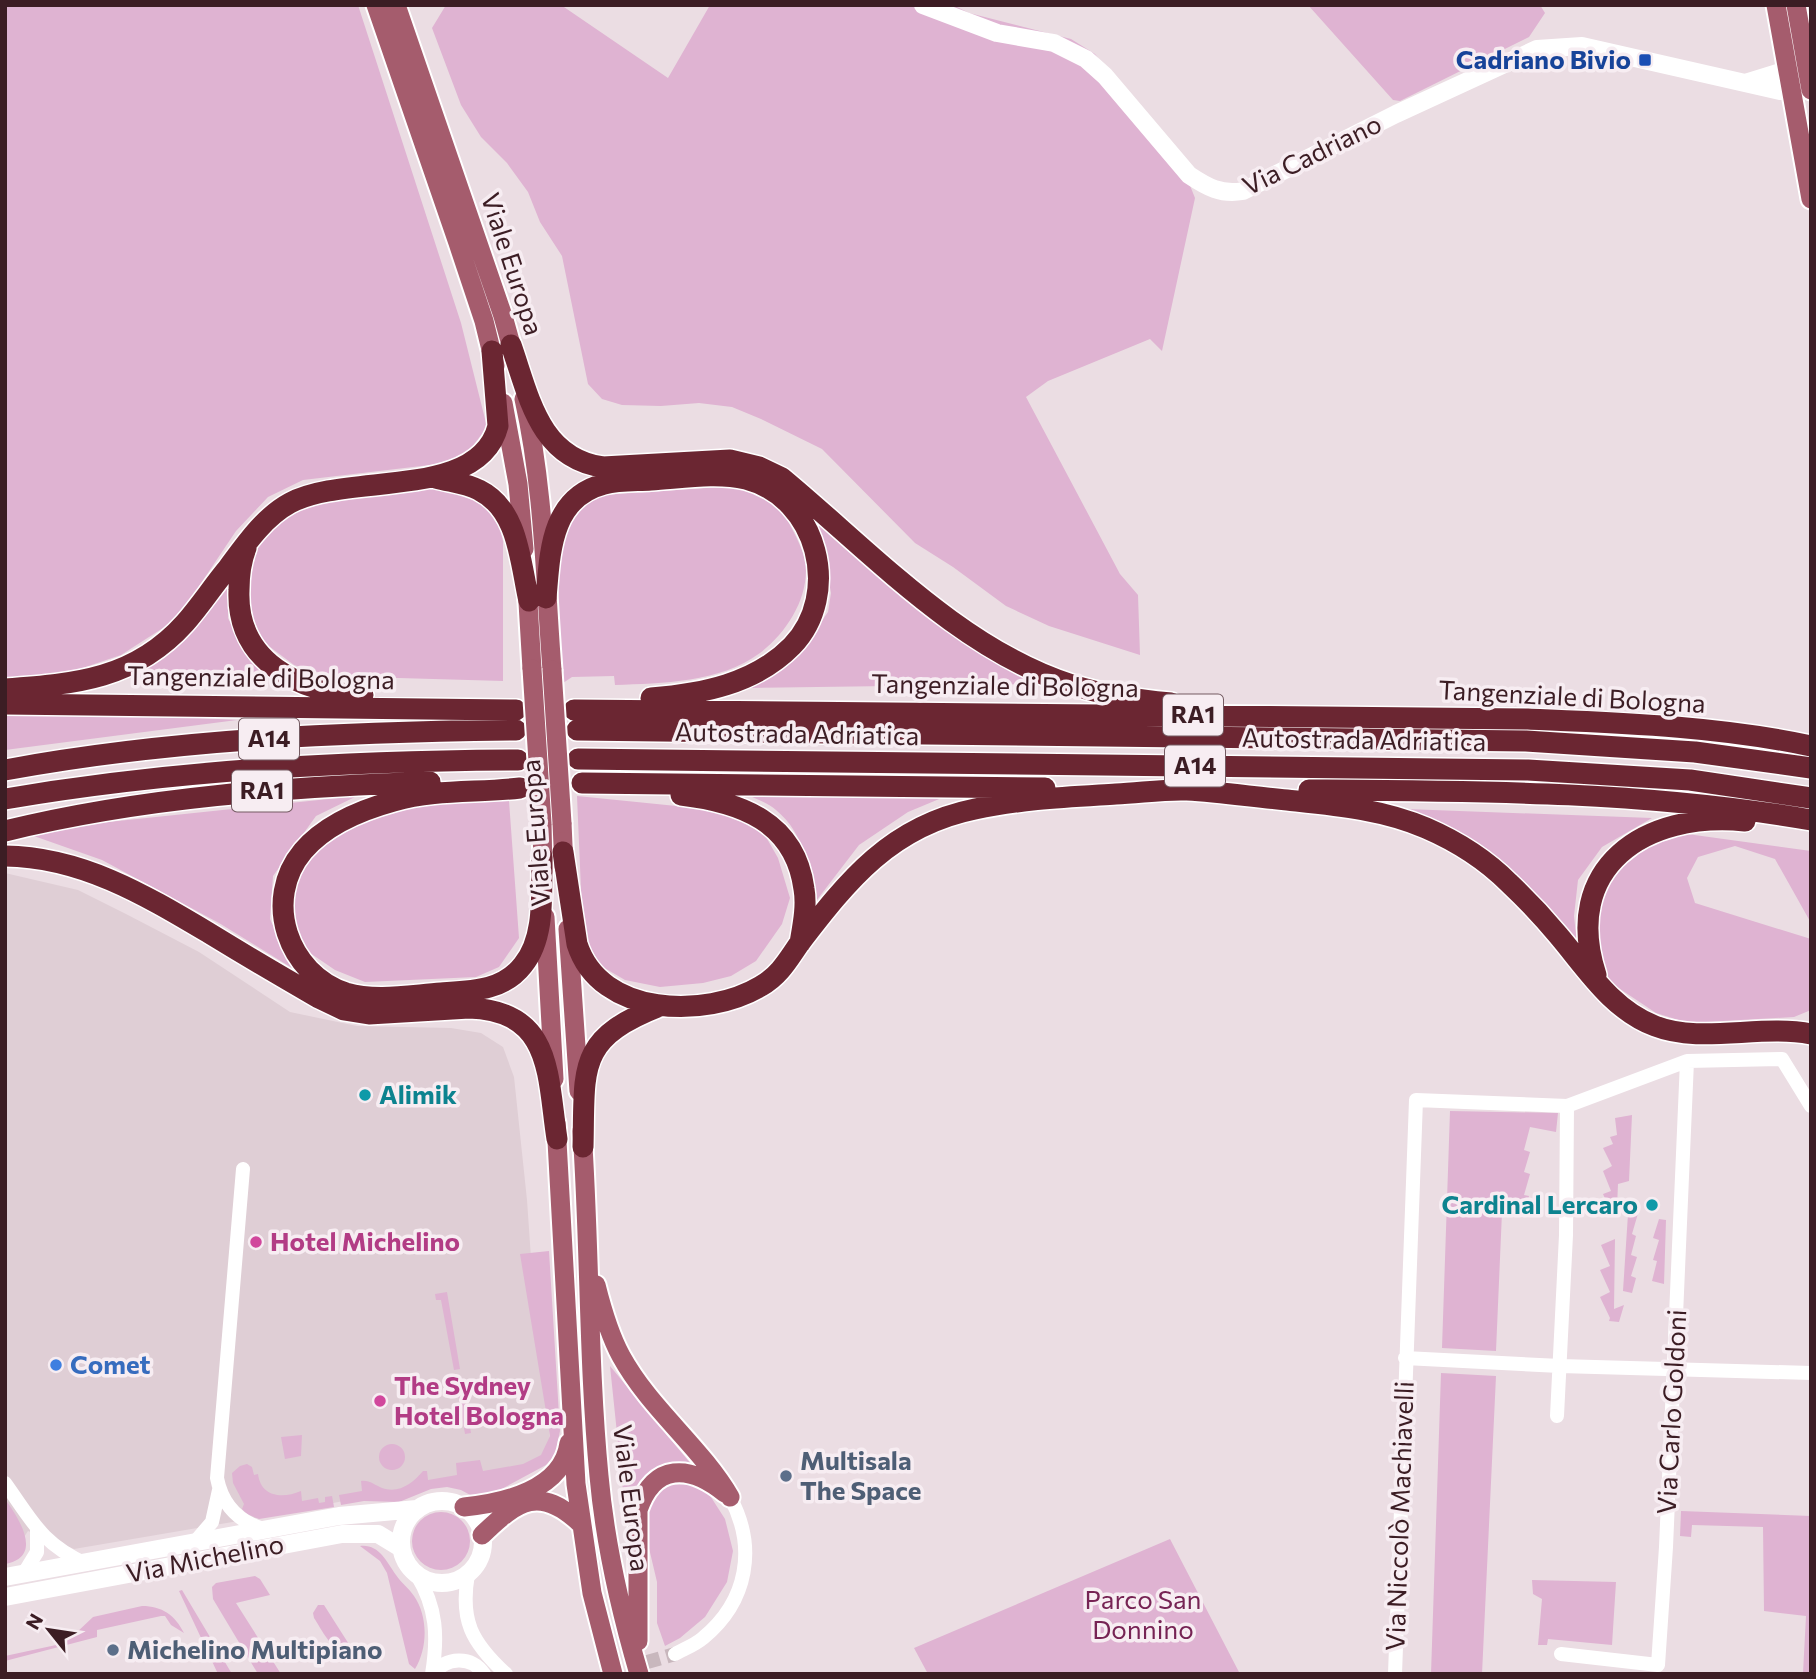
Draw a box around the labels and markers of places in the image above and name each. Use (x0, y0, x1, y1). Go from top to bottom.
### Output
place label: Cadriano Bivio (1456, 43, 1631, 74)
marker: Cadriano Bivio (1637, 52, 1653, 68)
place label: Alimik (379, 1078, 457, 1109)
marker: Alimik (357, 1087, 373, 1103)
place label: Cardinal Lercaro (1442, 1188, 1638, 1219)
marker: Cardinal Lercaro (1644, 1197, 1660, 1213)
place label: Hotel Michelino (270, 1225, 460, 1256)
marker: Hotel Michelino (248, 1234, 264, 1250)
place label: Comet (70, 1348, 151, 1379)
marker: Comet (48, 1357, 64, 1373)
place label: The Sydney Hotel Bologna (394, 1369, 564, 1430)
marker: The Sydney Hotel Bologna (372, 1393, 388, 1409)
place label: Multisala The Space (800, 1444, 921, 1505)
marker: Multisala The Space (778, 1468, 794, 1484)
place label: Michelino Multipiano (127, 1633, 382, 1664)
marker: Michelino Multipiano (105, 1642, 121, 1658)

